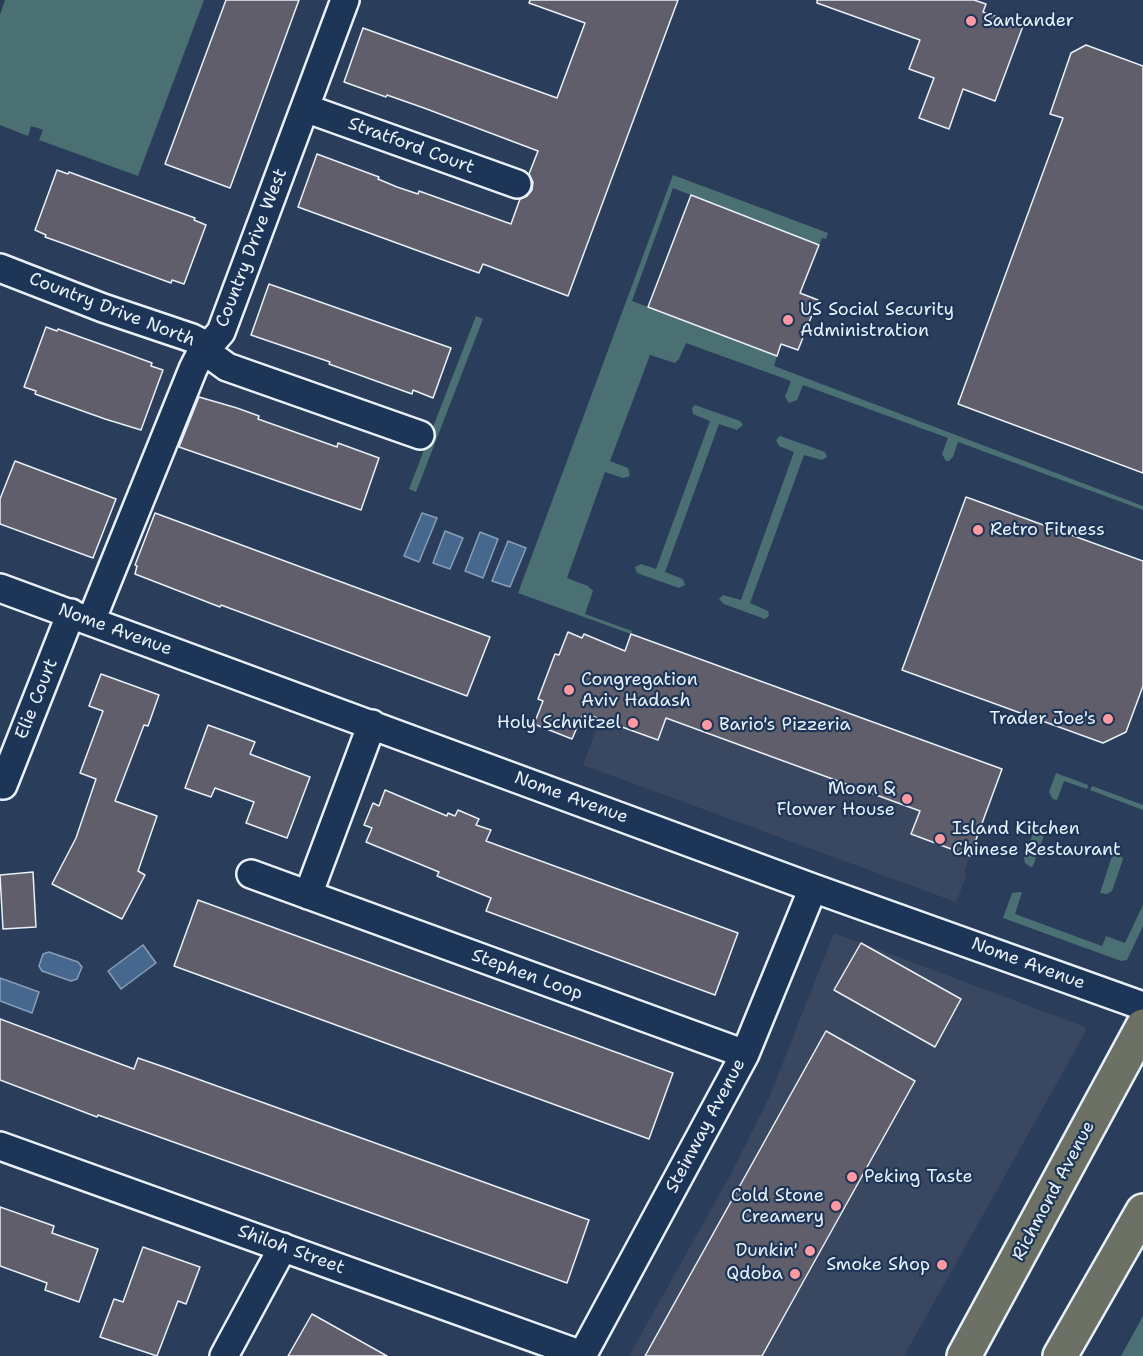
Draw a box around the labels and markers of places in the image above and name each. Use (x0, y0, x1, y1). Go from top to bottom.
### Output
place label: Santander (983, 10, 1074, 32)
marker: Santander (964, 14, 978, 28)
place label: US Social Security Administration (800, 299, 954, 342)
marker: US Social Security Administration (781, 313, 795, 327)
place label: Retro Fitness (990, 519, 1105, 541)
marker: Retro Fitness (971, 523, 985, 537)
place label: Congregation Aviv Hadash (581, 669, 698, 712)
marker: Congregation Aviv Hadash (562, 683, 576, 697)
place label: Trader Joe's (989, 708, 1096, 730)
place label: Holy Schnitzel (497, 712, 621, 734)
marker: Trader Joe's (1101, 712, 1115, 726)
place label: Bario's Pizzeria (719, 714, 851, 736)
marker: Holy Schnitzel (626, 716, 640, 730)
marker: Bario's Pizzeria (700, 718, 714, 732)
place label: Moon & Flower House (777, 778, 895, 820)
marker: Moon & Flower House (900, 792, 914, 806)
place label: Island Kitchen Chinese Restaurant (952, 818, 1121, 860)
marker: Island Kitchen Chinese Restaurant (933, 832, 947, 846)
place label: Peking Taste (864, 1166, 973, 1188)
marker: Peking Taste (845, 1170, 859, 1184)
place label: Cold Stone Creamery (731, 1185, 824, 1228)
marker: Cold Stone Creamery (829, 1199, 843, 1213)
place label: Dunkin' (735, 1240, 798, 1262)
marker: Dunkin' (803, 1244, 817, 1258)
place label: Smoke Shop (826, 1254, 930, 1276)
marker: Smoke Shop (935, 1258, 949, 1272)
place label: Qdoba (726, 1263, 783, 1285)
marker: Qdoba (788, 1267, 802, 1281)

